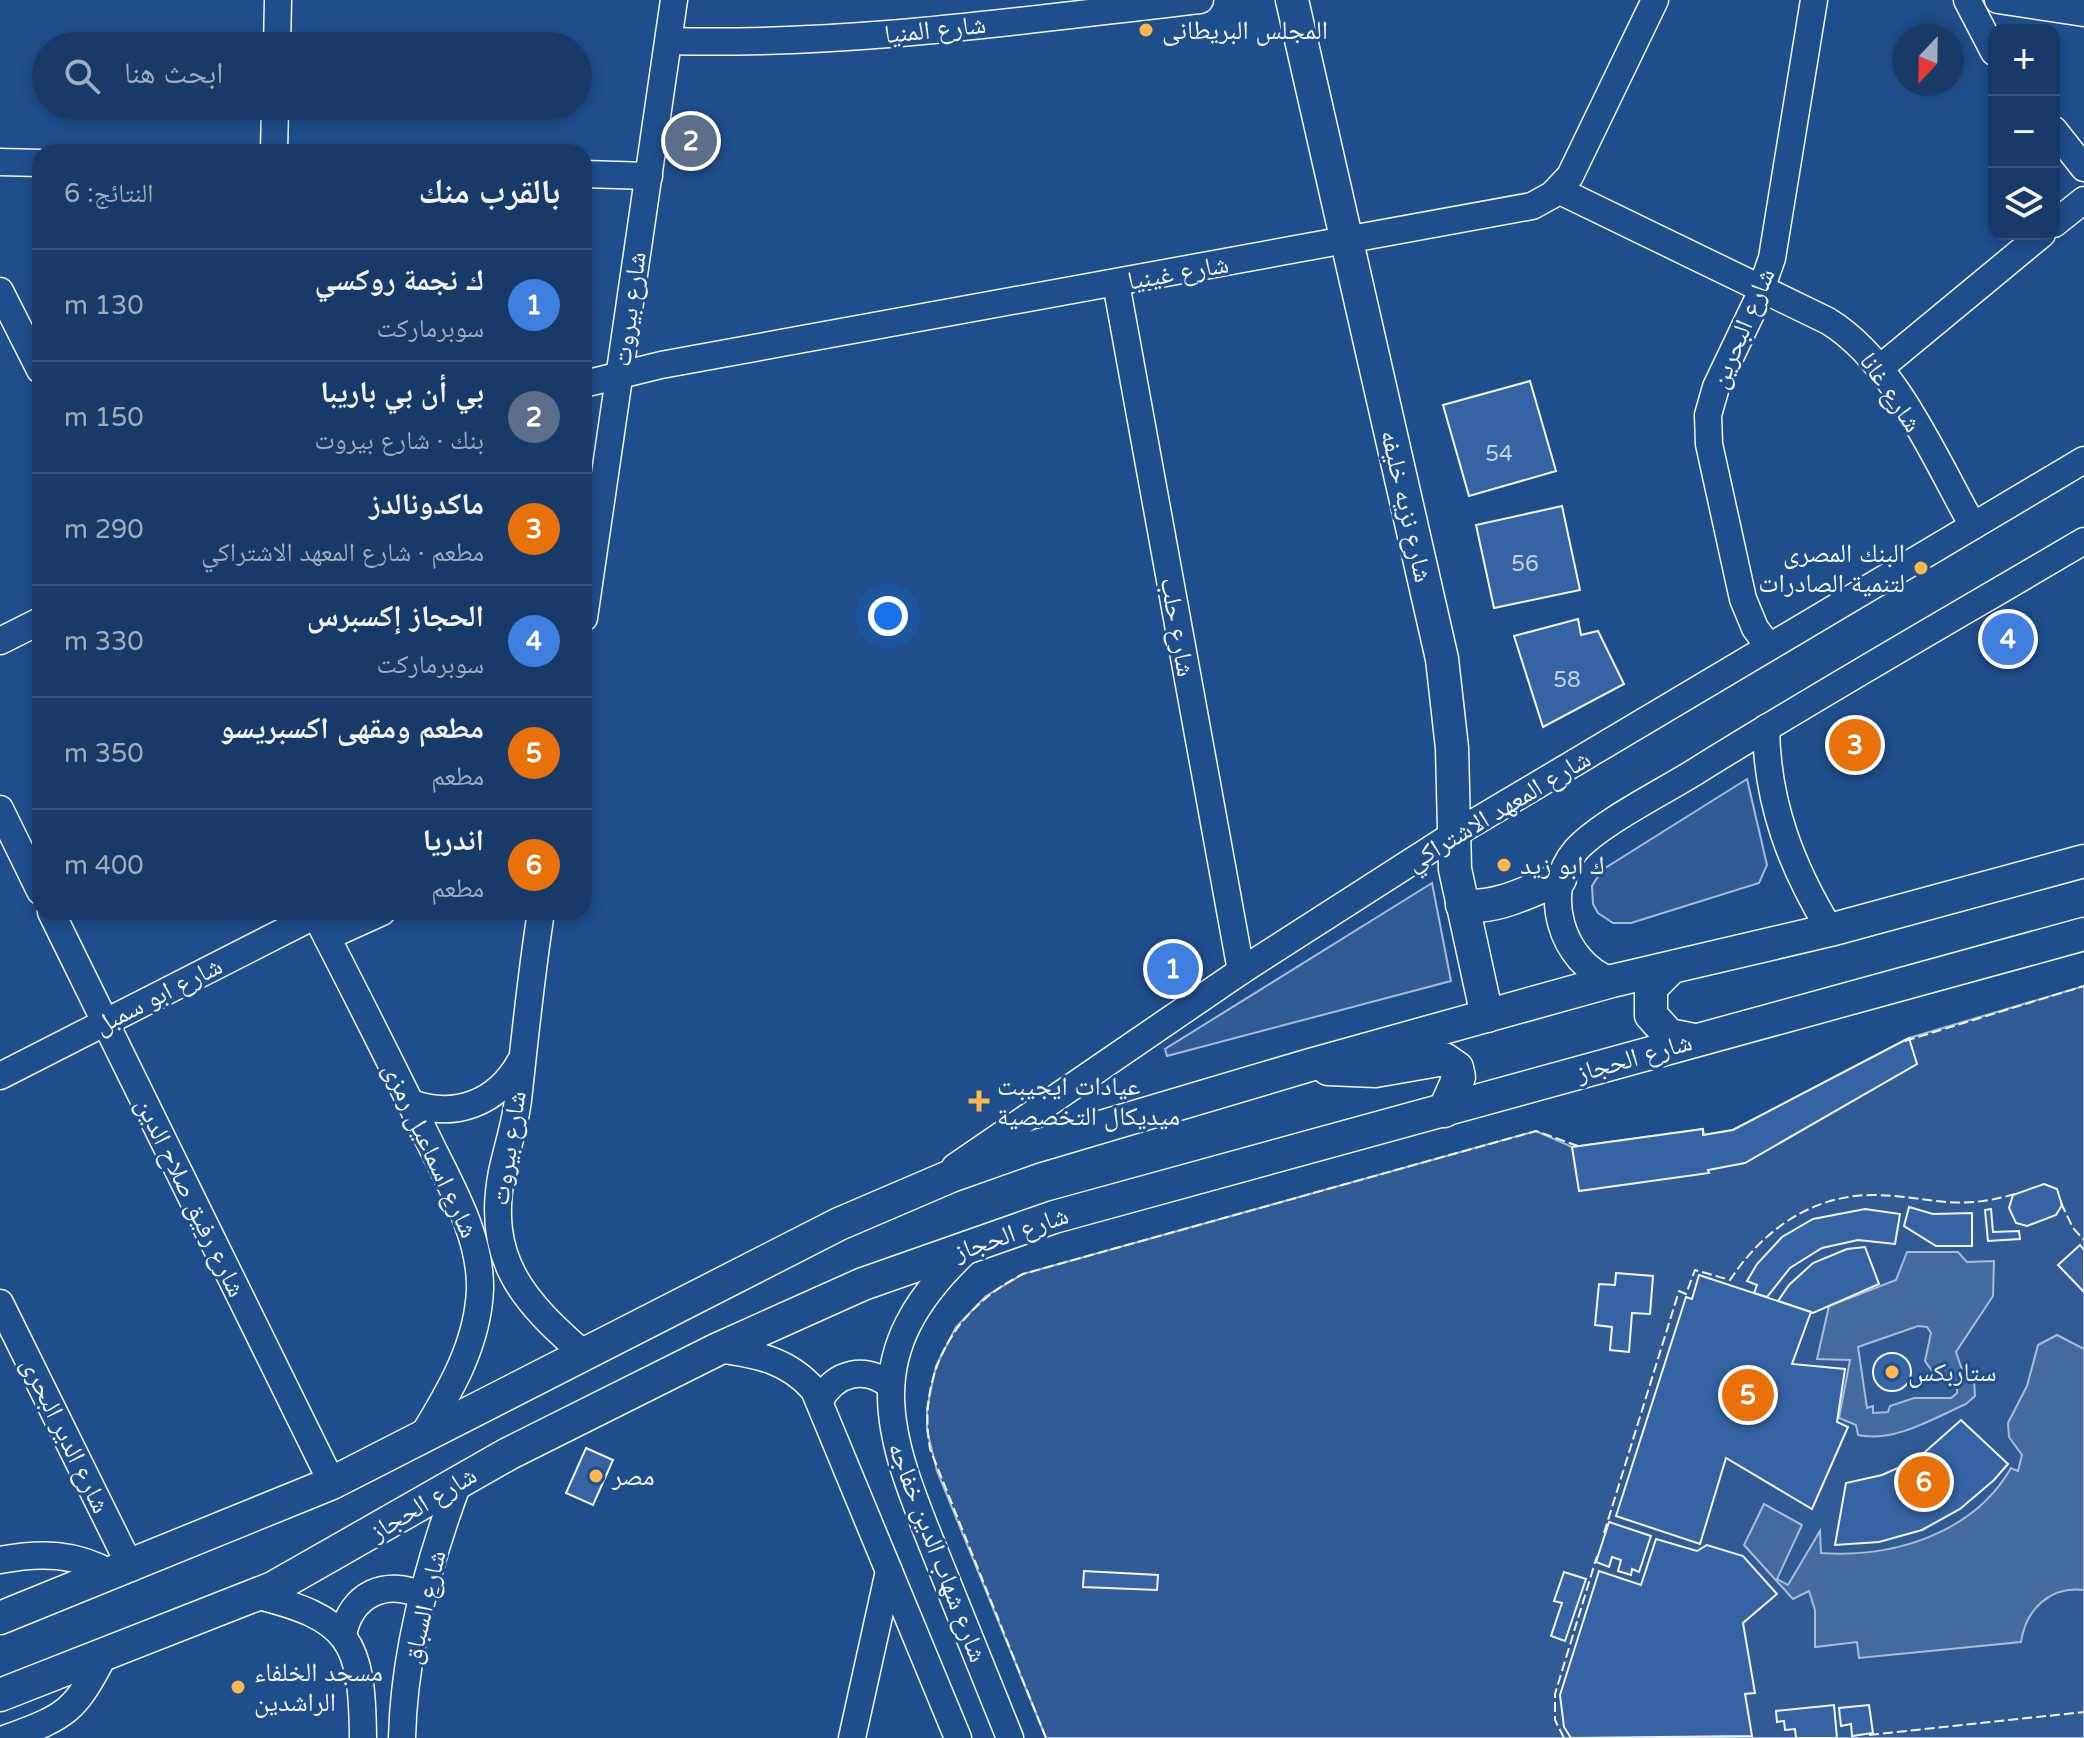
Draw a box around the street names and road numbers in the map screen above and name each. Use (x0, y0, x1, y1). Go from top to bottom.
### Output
street label: شارع المنيا (883, 9, 987, 50)
street label: شارع غينيا (1125, 248, 1231, 297)
street label: شارع بيروت (606, 250, 653, 368)
street label: شارع البحرين (1703, 263, 1782, 393)
street label: شارع غانا (1853, 346, 1928, 438)
street label: شارع نزيه خليفه (1374, 427, 1439, 585)
street label: شارع حلب (1154, 575, 1201, 679)
street label: شارع المعهد الاشتراكي (1400, 743, 1599, 882)
street label: شارع ابو سمبل (89, 950, 227, 1041)
street label: شارع الحجاز (1572, 1026, 1696, 1089)
street label: شارع اسماعيل رمزى (376, 1058, 485, 1243)
street label: شارع بيروت (484, 1089, 533, 1208)
street label: شارع رفيق صلاح الدين (129, 1093, 252, 1302)
street label: شارع الحجاز (949, 1199, 1073, 1268)
street label: شارع الدير البحرى (14, 1352, 117, 1518)
street label: شارع شهاب الدين خفاجه (881, 1438, 994, 1666)
street label: شارع الحجاز (363, 1459, 482, 1548)
street label: شارع السباق (396, 1547, 453, 1667)

